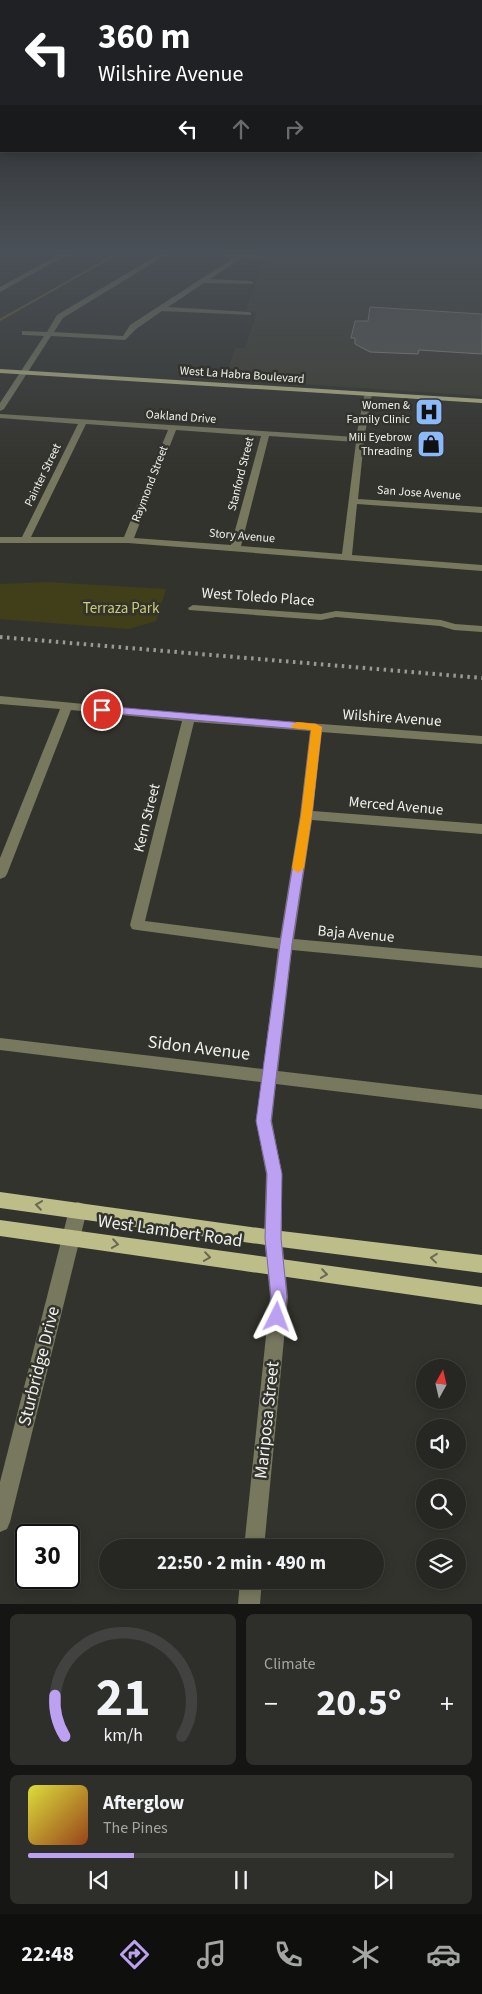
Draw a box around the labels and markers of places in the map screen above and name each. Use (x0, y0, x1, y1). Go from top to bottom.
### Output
place label: Women & Family Clinic (347, 397, 411, 428)
hospital icon: Women & Family Clinic (414, 397, 444, 427)
place label: Mili Eyebrow Threading (348, 429, 412, 460)
shop icon: Mili Eyebrow Threading (416, 429, 446, 459)
pin (81, 689, 123, 731)

